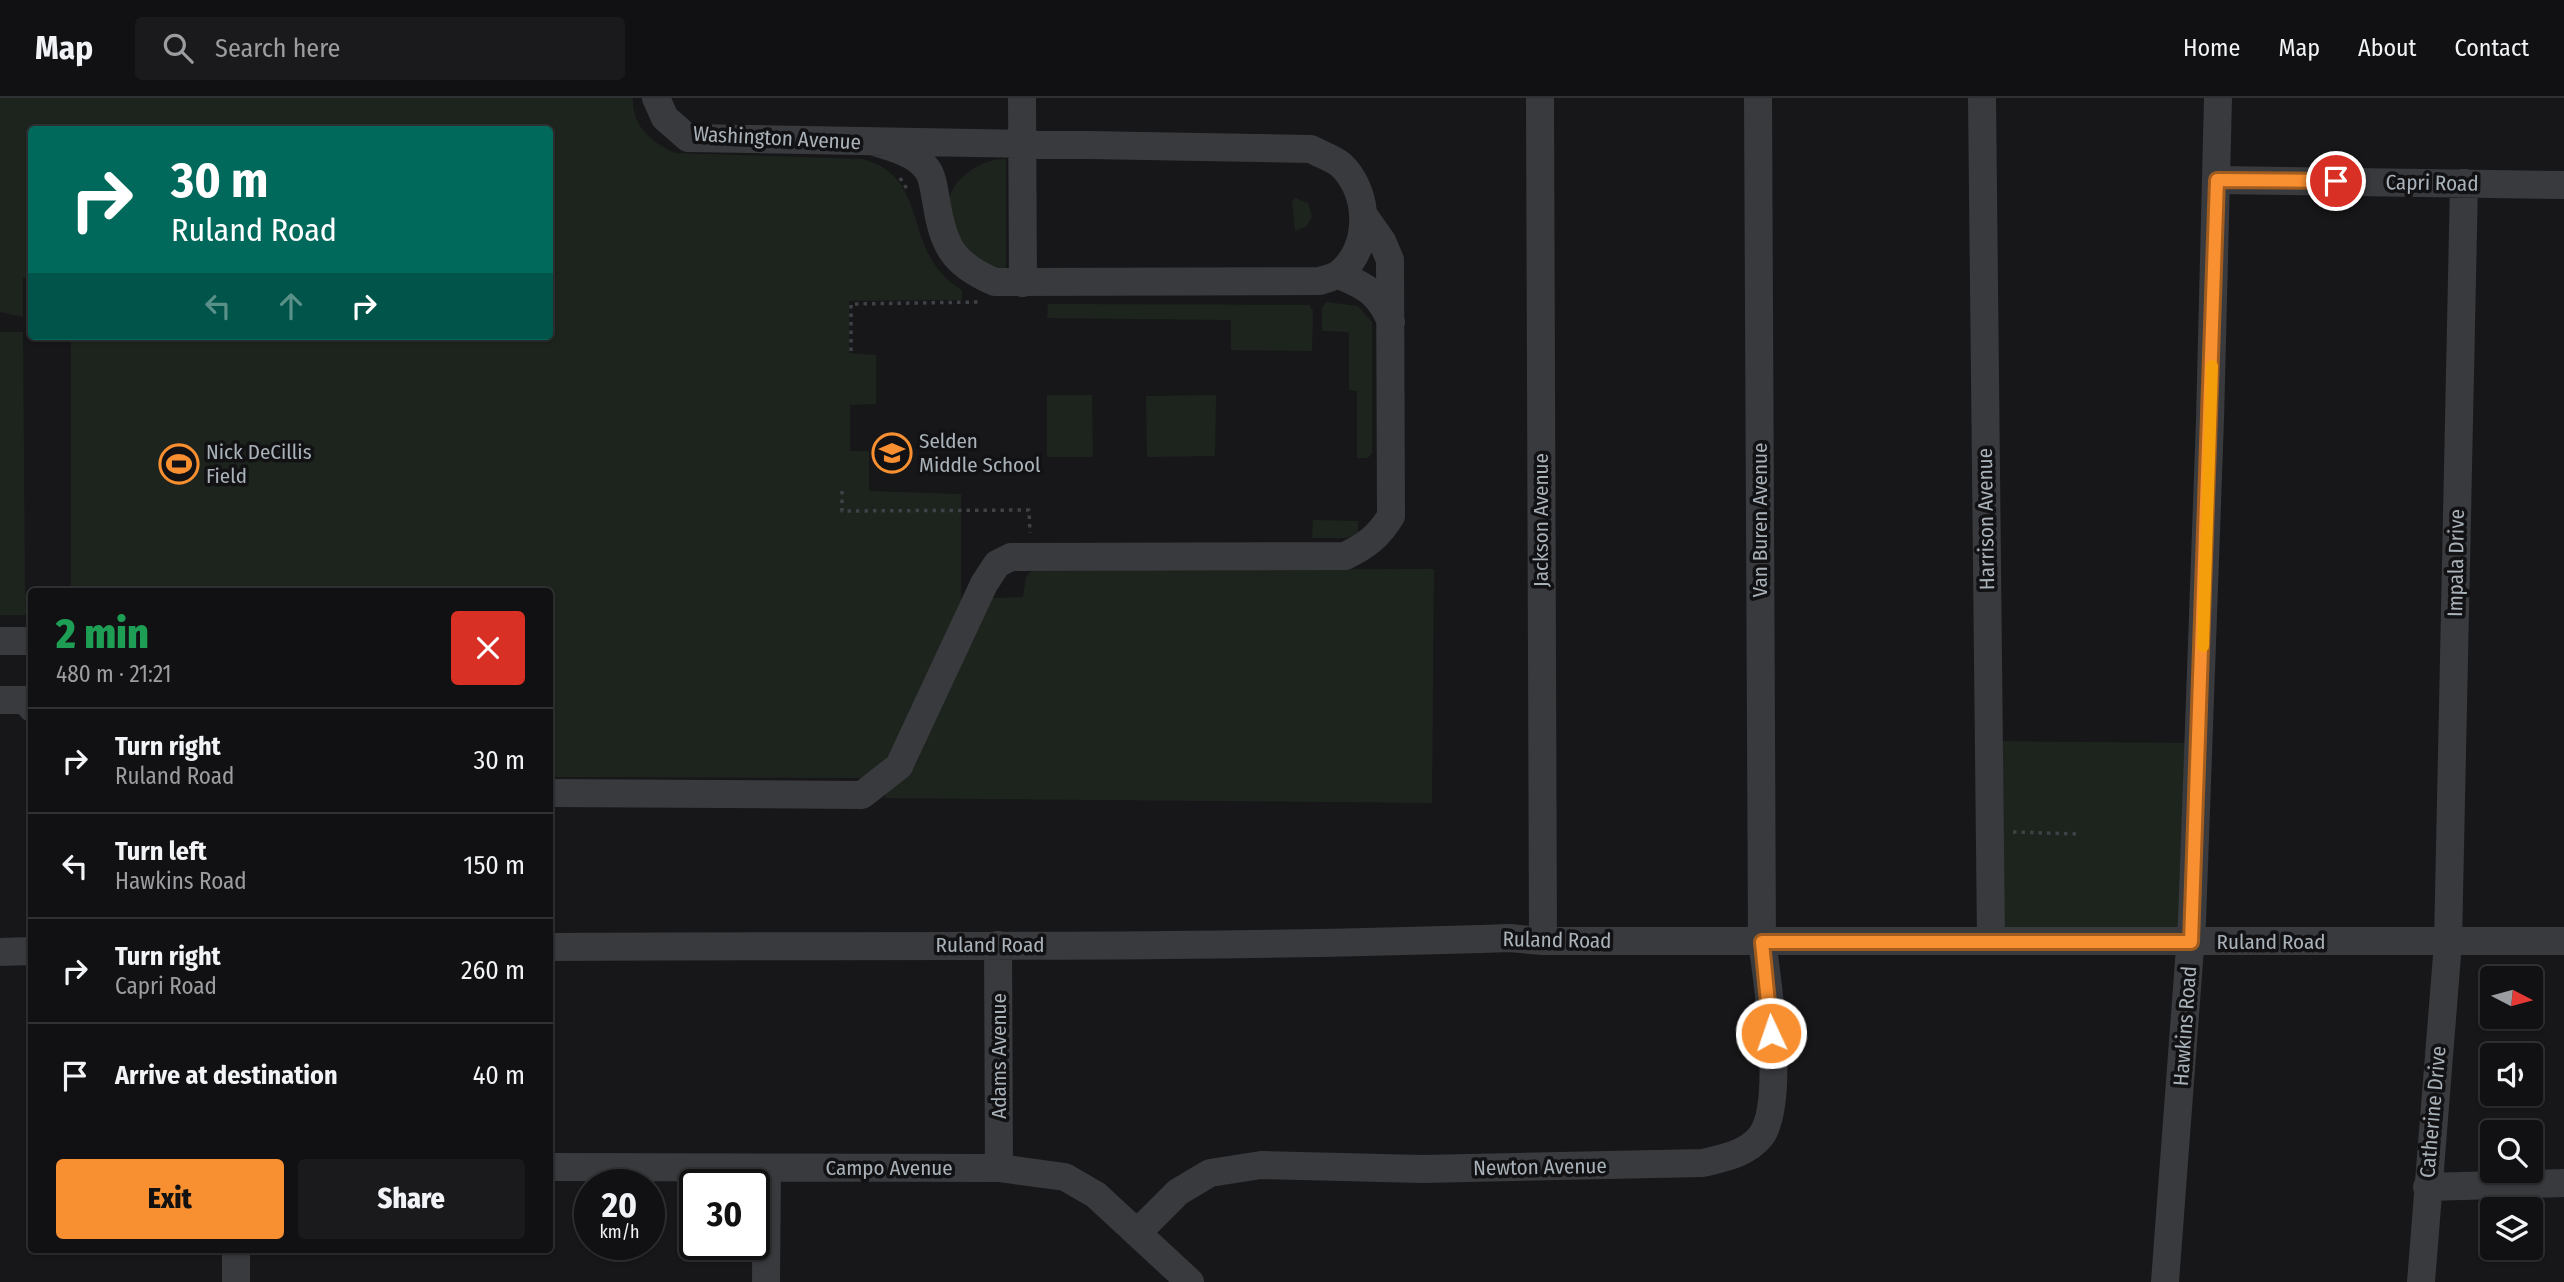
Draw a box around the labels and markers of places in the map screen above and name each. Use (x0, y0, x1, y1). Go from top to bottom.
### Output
pin (2306, 151, 2366, 211)
place label: Selden Middle School (919, 428, 1041, 478)
school or university icon: Selden Middle School (871, 432, 913, 474)
place label: Nick DeCillis Field (206, 439, 312, 489)
sports icon: Nick DeCillis Field (158, 443, 200, 485)

